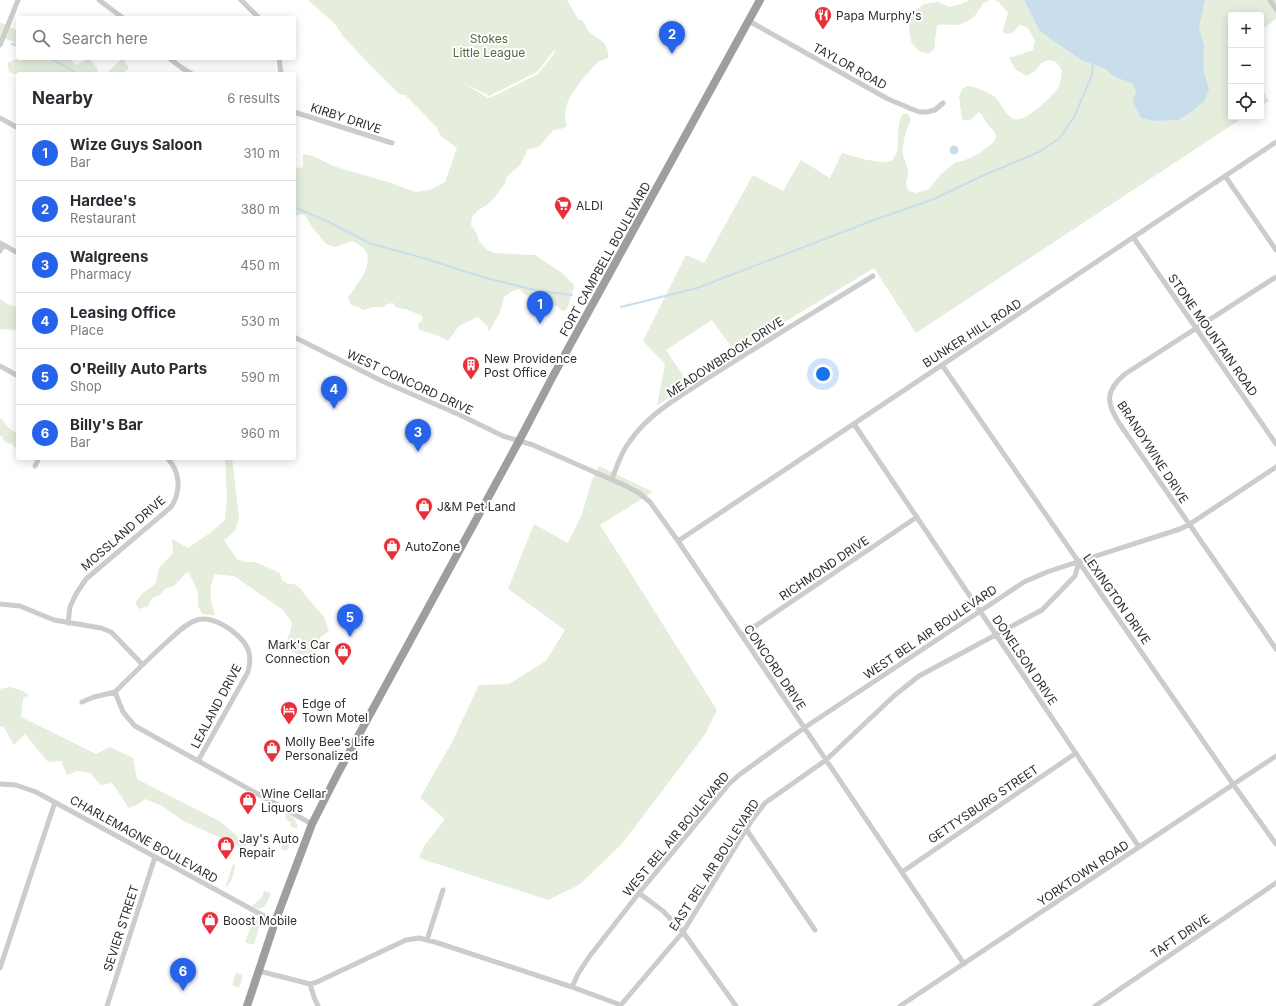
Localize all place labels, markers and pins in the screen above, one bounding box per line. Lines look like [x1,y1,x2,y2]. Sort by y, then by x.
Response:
restaurant icon: Papa Murphy's [813,5,833,30]
place label: Papa Murphy's [836,8,922,23]
pin: 2 [659,21,685,54]
supermarket icon: ALDI [553,195,573,220]
place label: ALDI [576,198,603,213]
pin: 1 [527,291,553,324]
place label: New Providence Post Office [484,351,577,380]
building icon: New Providence Post Office [461,355,481,380]
pin: 4 [321,376,347,409]
pin: 3 [405,419,431,452]
shop icon: J&M Pet Land [414,496,434,521]
place label: J&M Pet Land [437,499,516,514]
shop icon: AutoZone [382,536,402,561]
place label: AutoZone [405,539,460,554]
pin: 5 [337,604,363,637]
place label: Mark's Car Connection [265,637,330,666]
shop icon: Mark's Car Connection [333,641,353,666]
place label: Edge of Town Motel [302,696,368,725]
hotel icon: Edge of Town Motel [279,700,299,725]
place label: Molly Bee's Life Personalized [285,734,375,763]
shop icon: Molly Bee's Life Personalized [262,738,282,763]
place label: Wine Cellar Liquors [261,786,327,815]
shop icon: Wine Cellar Liquors [238,790,258,815]
place label: Jay's Auto Repair [239,831,299,860]
shop icon: Jay's Auto Repair [216,835,236,860]
shop icon: Boost Mobile [200,910,220,935]
place label: Boost Mobile [223,913,297,928]
pin: 6 [170,958,196,991]

